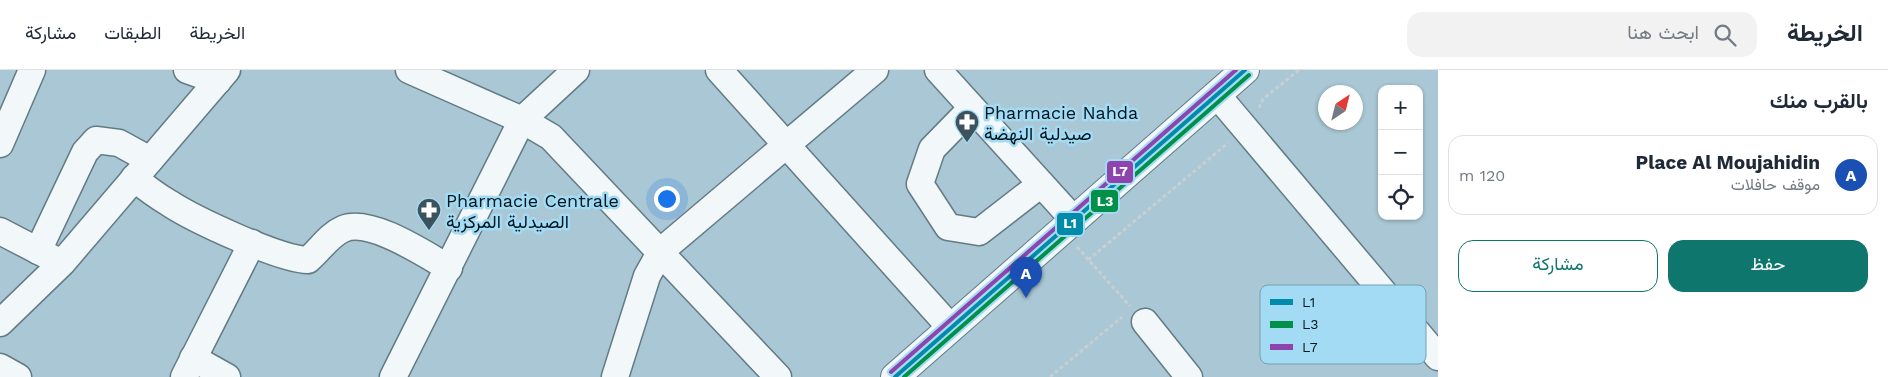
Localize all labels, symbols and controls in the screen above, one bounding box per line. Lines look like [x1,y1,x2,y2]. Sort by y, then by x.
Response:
search box [1407,12,1757,57]
text: الخريطة [1787,19,1863,47]
text: ابحث هنا [1627,21,1699,44]
icon: search [1711,21,1739,49]
text: مشاركة [25,22,76,43]
text: الطبقات [104,22,161,43]
text: الخريطة [189,22,245,43]
north arrow [1318,85,1363,130]
map controls [1378,85,1423,220]
button: + [1378,85,1423,130]
text: بالقرب منك [1770,88,1868,113]
place label: Pharmacie Nahda صيدلية النهضة [984,102,1138,145]
pharmacy icon: Pharmacie Nahda صيدلية النهضة [954,109,980,143]
button: − [1378,130,1423,175]
text: Place Al Moujahidin [1636,151,1820,174]
line badge: L7 [1106,160,1134,184]
text: L7 [1112,163,1128,179]
text: 120 m [1459,166,1505,185]
text: A [1846,166,1856,185]
button: locate [1378,175,1423,220]
text: موقف حافلات [1731,175,1820,194]
your location [654,186,680,212]
line badge: L3 [1090,189,1119,213]
place label: Pharmacie Centrale الصيدلية المركزية [446,190,619,233]
text: L3 [1097,193,1113,209]
pharmacy icon: Pharmacie Centrale الصيدلية المركزية [416,197,442,231]
line badge: L1 [1056,212,1084,236]
text: L1 [1063,215,1077,231]
button: مشاركة [1458,240,1658,292]
button: حفظ [1668,240,1868,292]
pin: A [1010,257,1042,298]
legend [1260,285,1426,364]
text: L1 [1302,294,1315,310]
text: L3 [1302,316,1319,332]
text: L7 [1302,339,1318,355]

